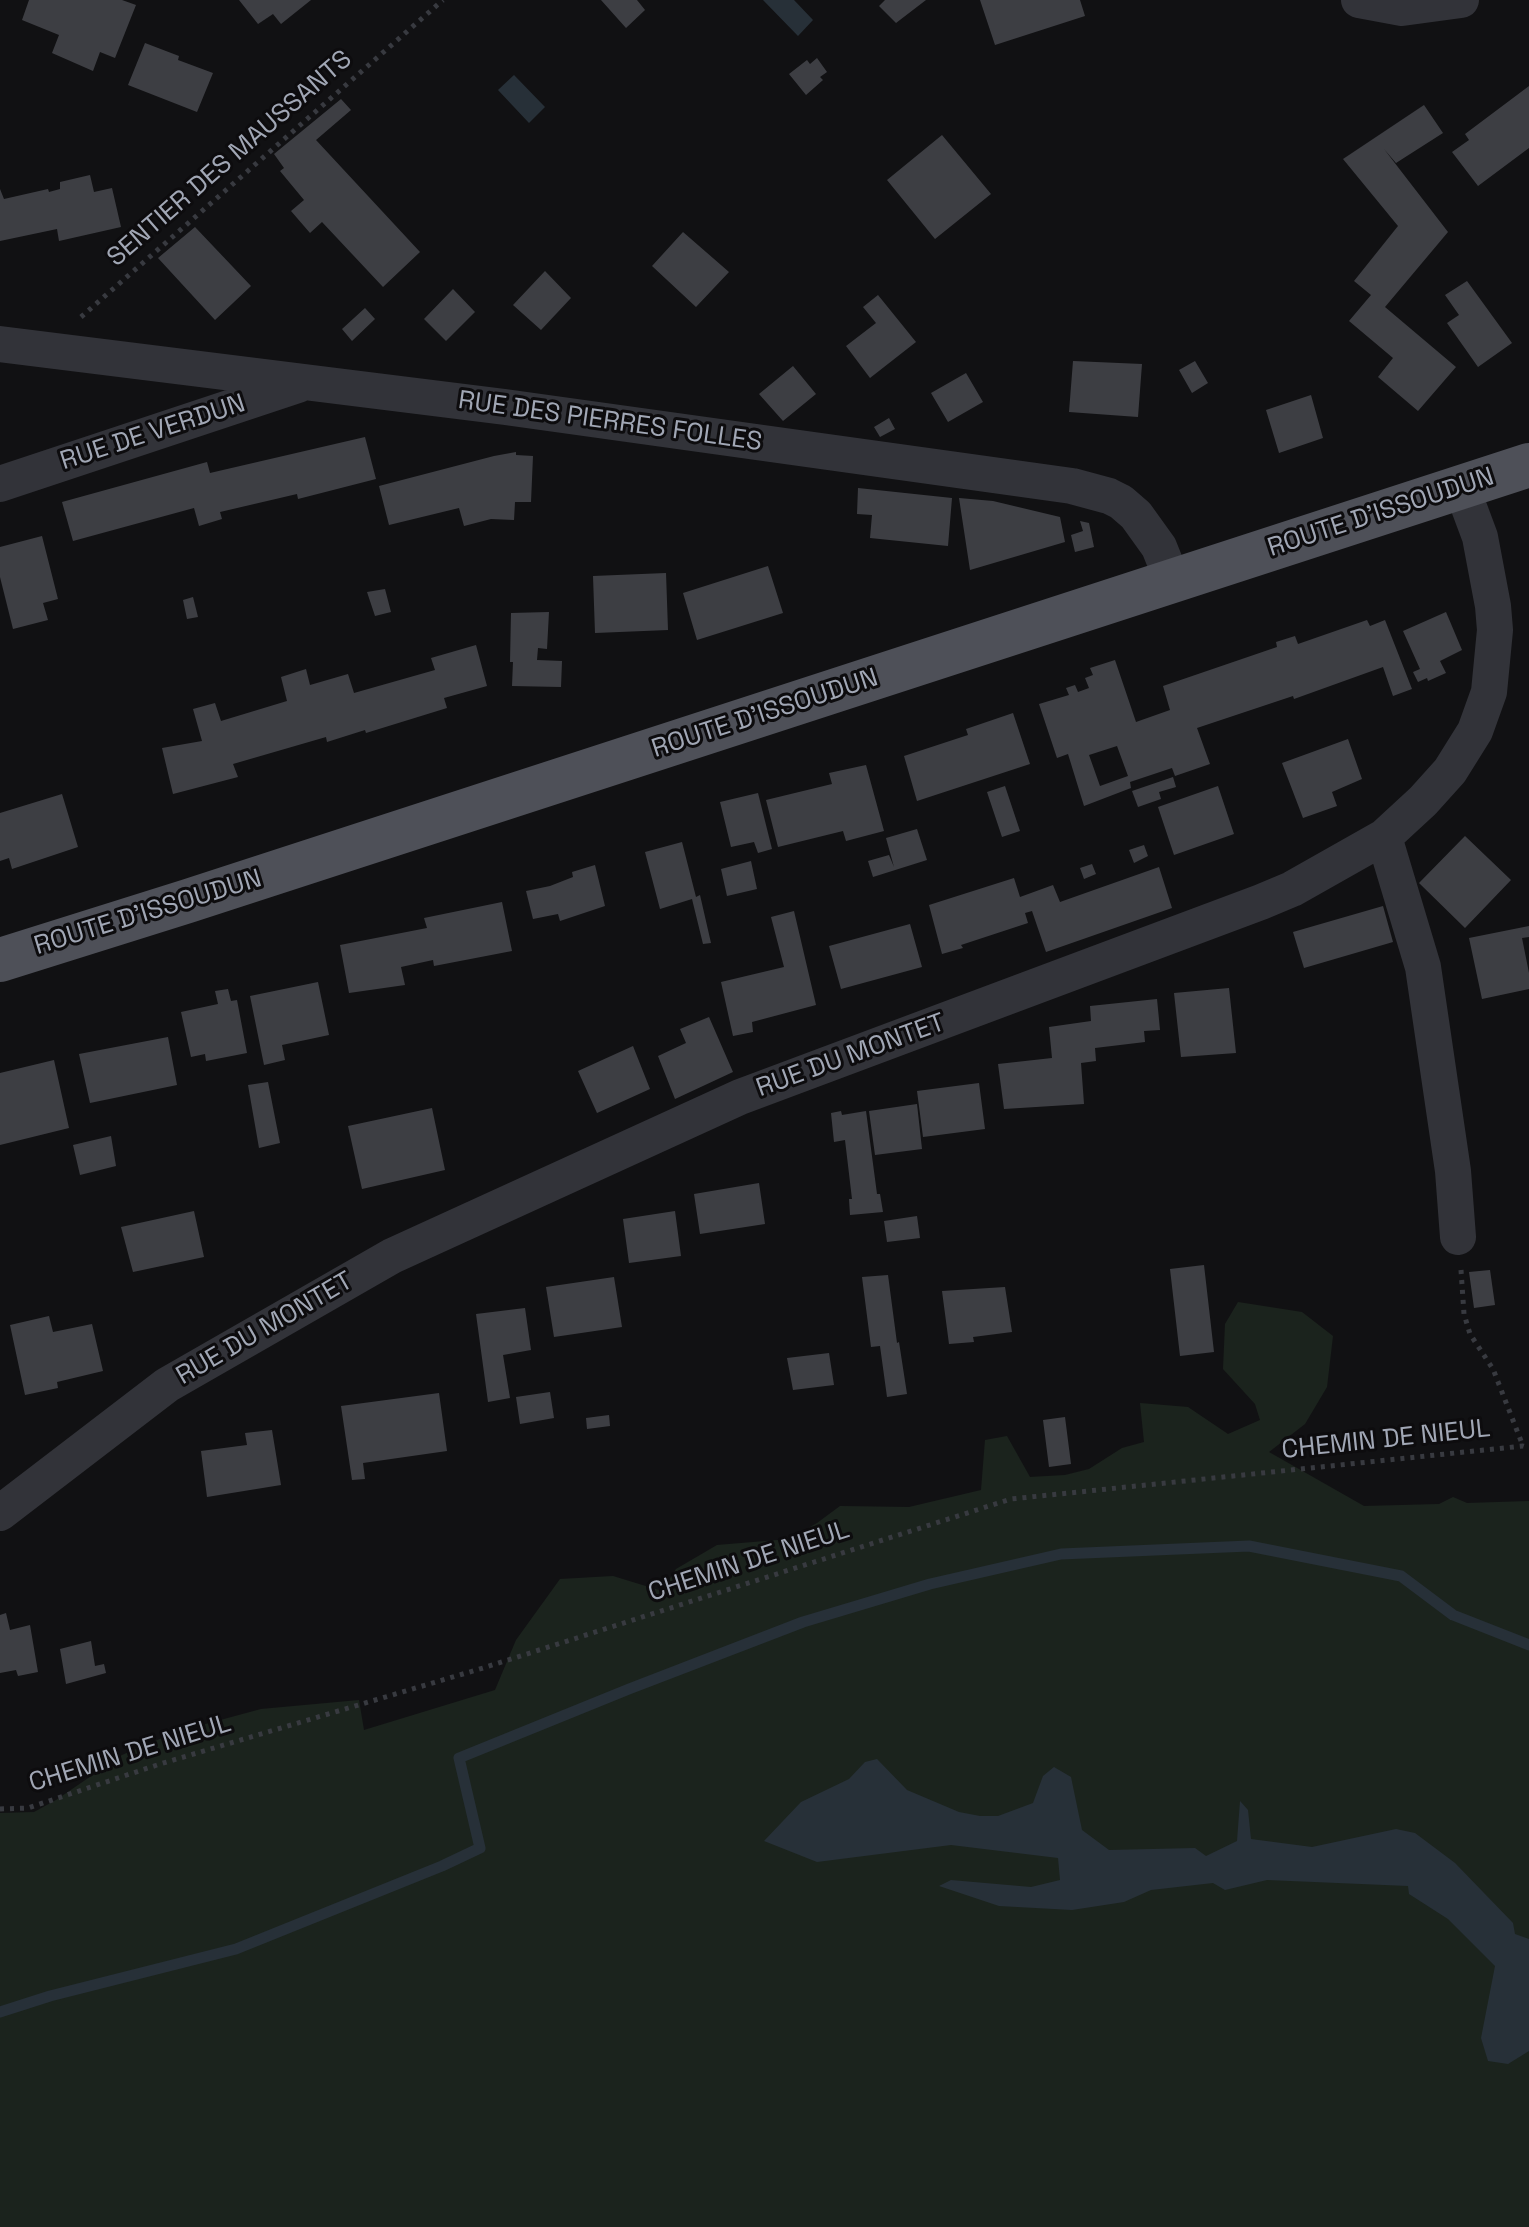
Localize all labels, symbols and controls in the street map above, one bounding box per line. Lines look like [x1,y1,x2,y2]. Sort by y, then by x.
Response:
street label: SENTIER DES MAUSSANTS [101,44,359,274]
street label: RUE DES PIERRES FOLLES [456,385,764,459]
street label: RUE DE VERDUN [57,388,249,478]
street label: ROUTE D'ISSOUDUN [1264,462,1498,564]
street label: ROUTE D'ISSOUDUN [648,663,882,765]
street label: ROUTE D'ISSOUDUN [31,864,265,962]
street label: RUE DU MONTET [752,1007,950,1105]
street label: RUE DU MONTET [171,1266,359,1392]
street label: CHEMIN DE NIEUL [1280,1414,1492,1466]
street label: CHEMIN DE NIEUL [645,1515,853,1609]
street label: CHEMIN DE NIEUL [25,1708,235,1800]

